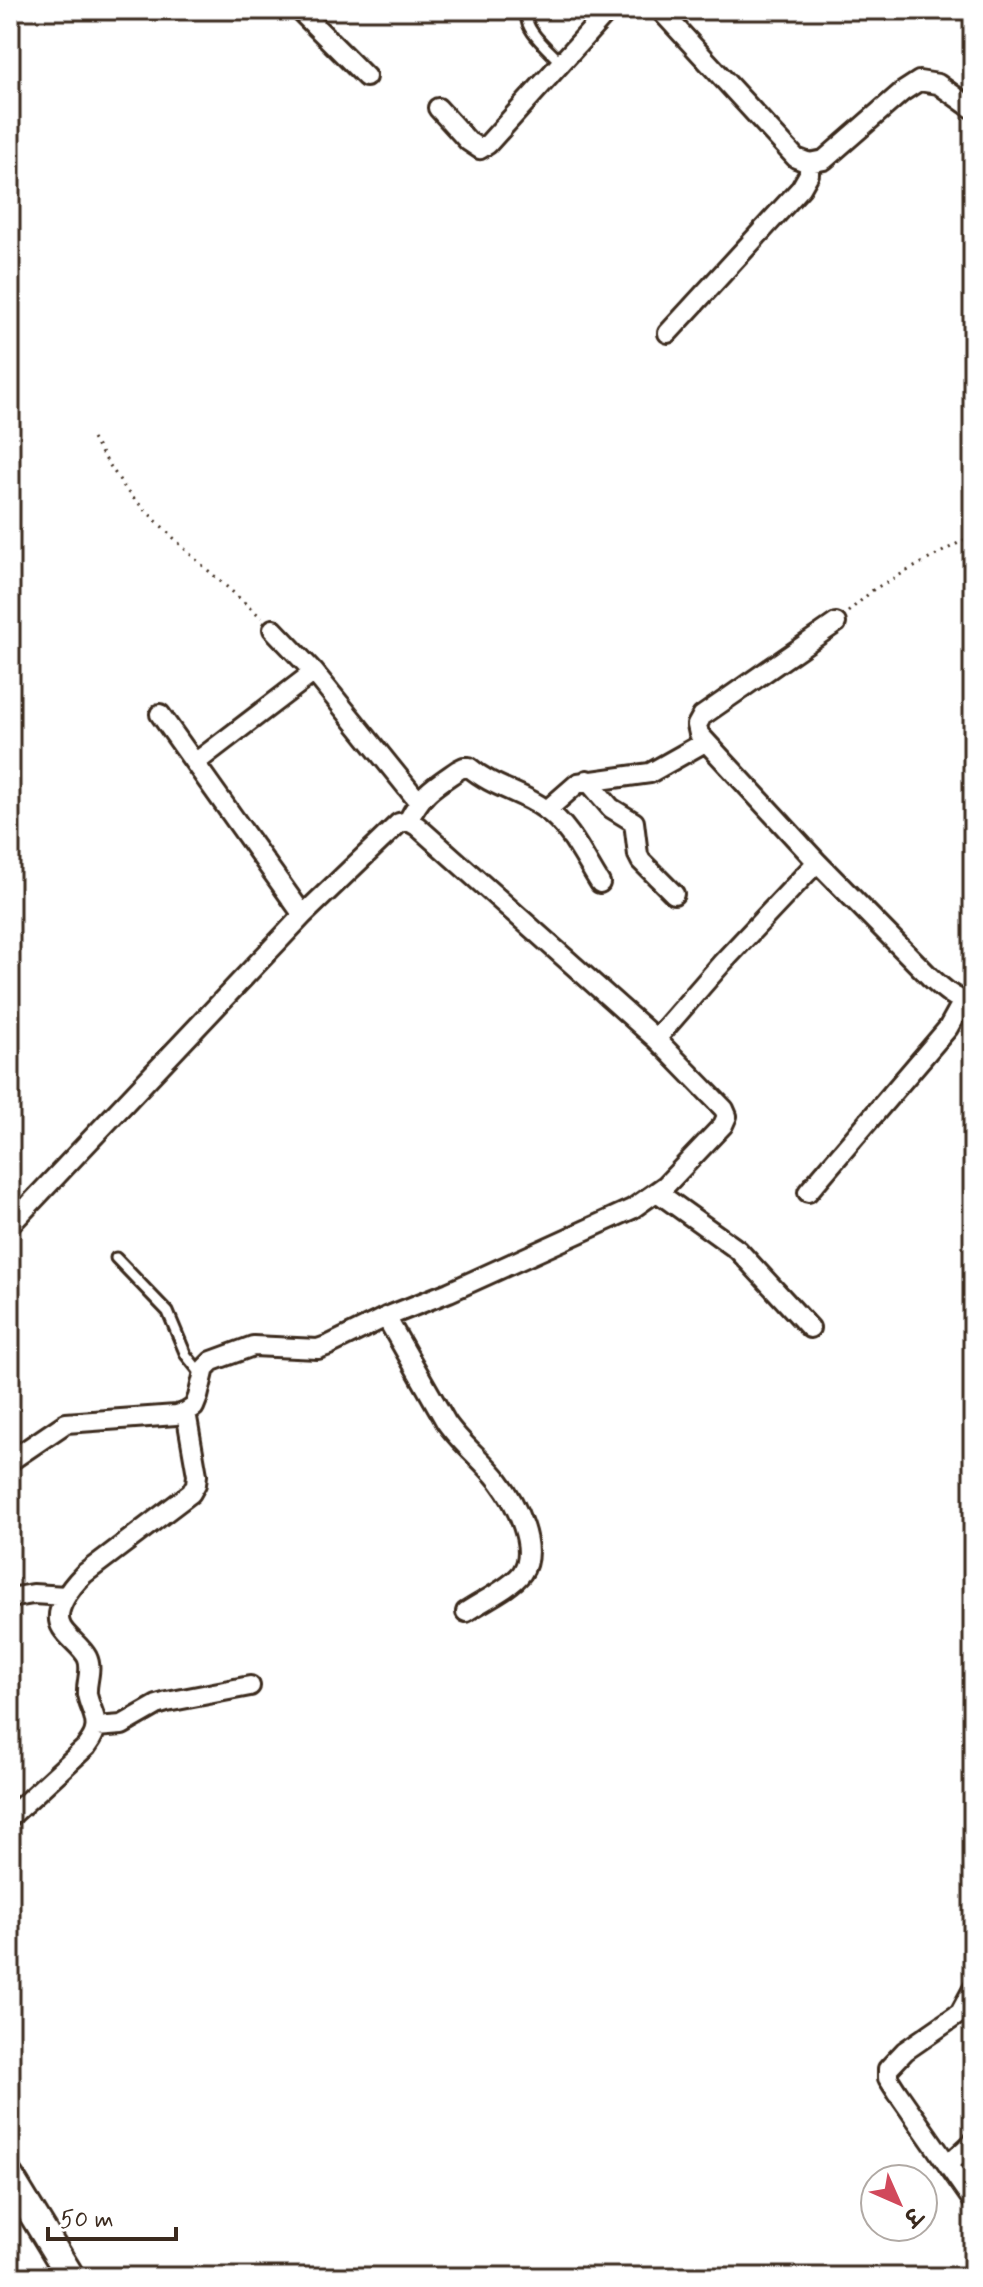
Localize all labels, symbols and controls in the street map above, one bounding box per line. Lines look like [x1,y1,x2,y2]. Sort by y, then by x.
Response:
north arrow [859,2163,939,2243]
scale bar [48,2191,176,2241]
text: उ [895,2199,928,2232]
text: 50 m [60,2205,114,2236]

